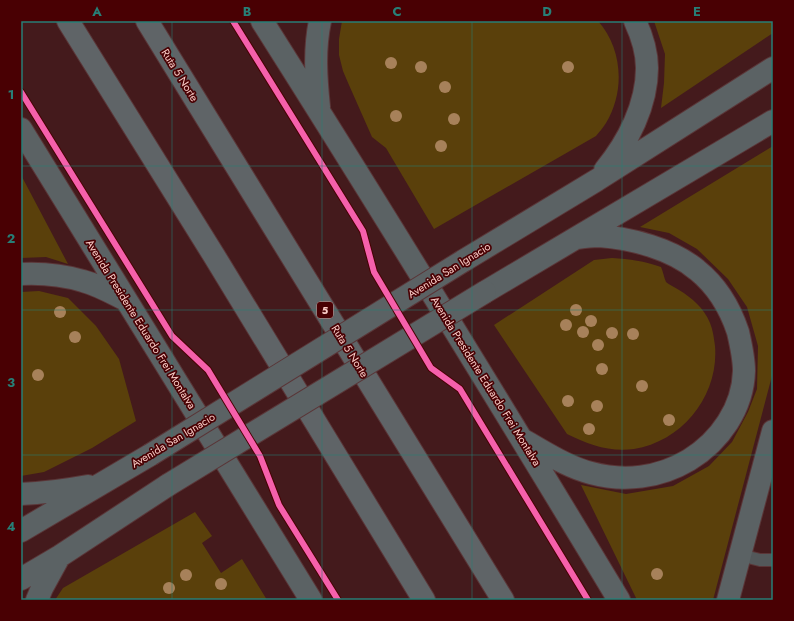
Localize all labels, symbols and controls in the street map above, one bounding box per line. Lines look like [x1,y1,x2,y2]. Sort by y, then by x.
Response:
text: A [91,2,102,21]
text: B [243,2,252,21]
text: C [392,2,402,21]
text: D [542,2,552,21]
text: E [693,2,701,21]
street label: Ruta 5 Norte [158,46,203,105]
text: 1 [8,85,14,104]
text: 2 [7,229,15,248]
street label: Avenida Presidente Eduardo Frei Montalva [82,236,200,412]
street label: Avenida San Ignacio [404,238,494,302]
street label: Avenida Presidente Eduardo Frei Montalva [427,293,545,469]
road number: 5 [317,302,333,318]
street label: Ruta 5 Norte [328,322,373,381]
text: 3 [7,373,15,392]
street label: Avenida San Ignacio [128,409,218,471]
text: 4 [6,517,16,536]

